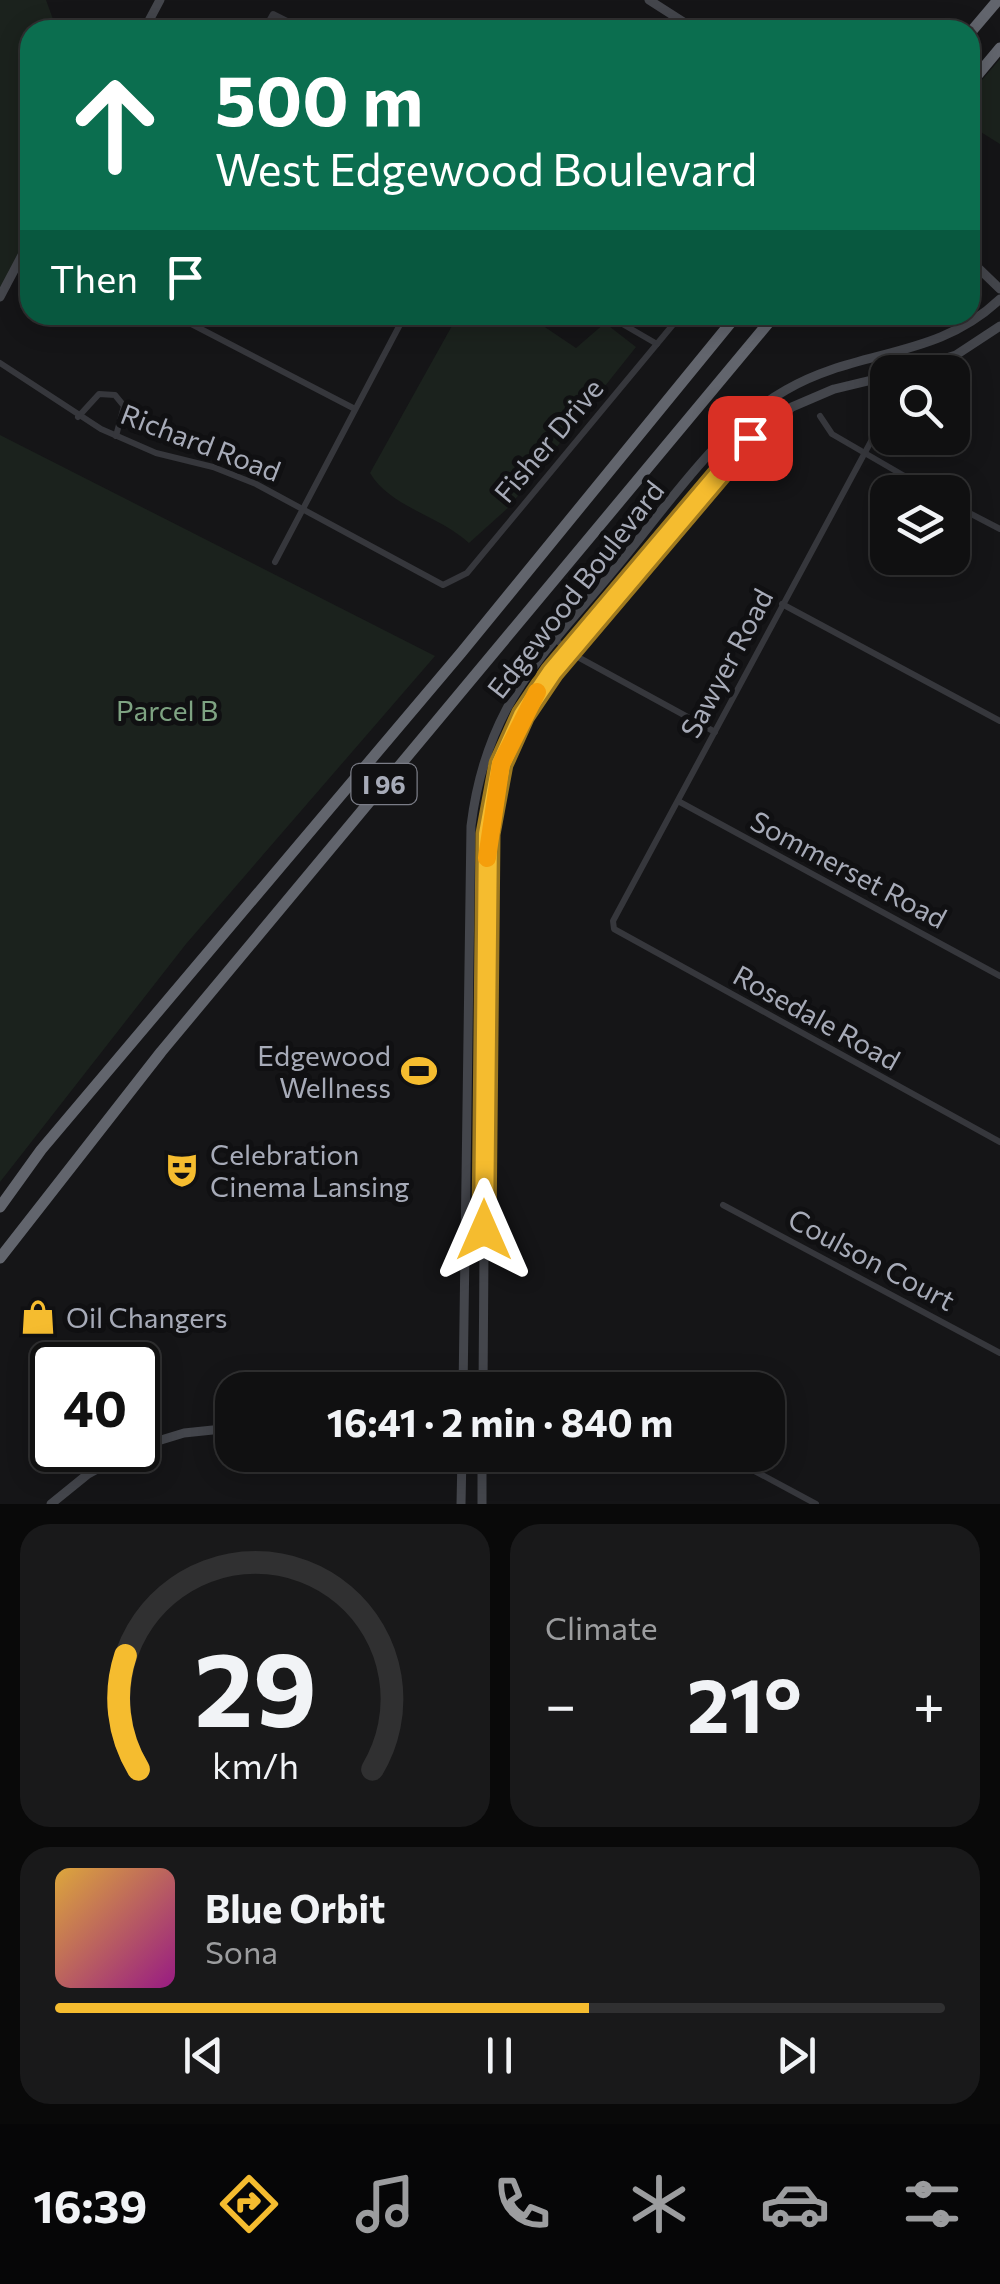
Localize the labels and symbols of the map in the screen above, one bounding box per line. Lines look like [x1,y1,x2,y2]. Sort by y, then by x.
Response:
street label: Fisher Drive [486,371,610,509]
street label: Richard Road [116,396,286,488]
pin [708,396,793,481]
street label: Edgewood Boulevard [480,474,670,704]
street label: Sawyer Road [673,583,779,743]
park label: Parcel B [116,693,218,727]
road number: I 96 [352,764,416,804]
street label: Sommerset Road [745,803,953,935]
street label: Rosedale Road [728,957,906,1077]
place label: Edgewood Wellness [257,1038,391,1104]
sports icon: Edgewood Wellness [400,1052,438,1090]
place label: Celebration Cinema Lansing [210,1137,410,1203]
theatre icon: Celebration Cinema Lansing [163,1151,201,1189]
position arrow [432,1178,536,1282]
street label: Coulson Court [783,1201,961,1317]
shop icon: Oil Changers [19,1298,57,1336]
place label: Oil Changers [66,1300,228,1334]
speed limit sign: 40 [30,1342,160,1472]

